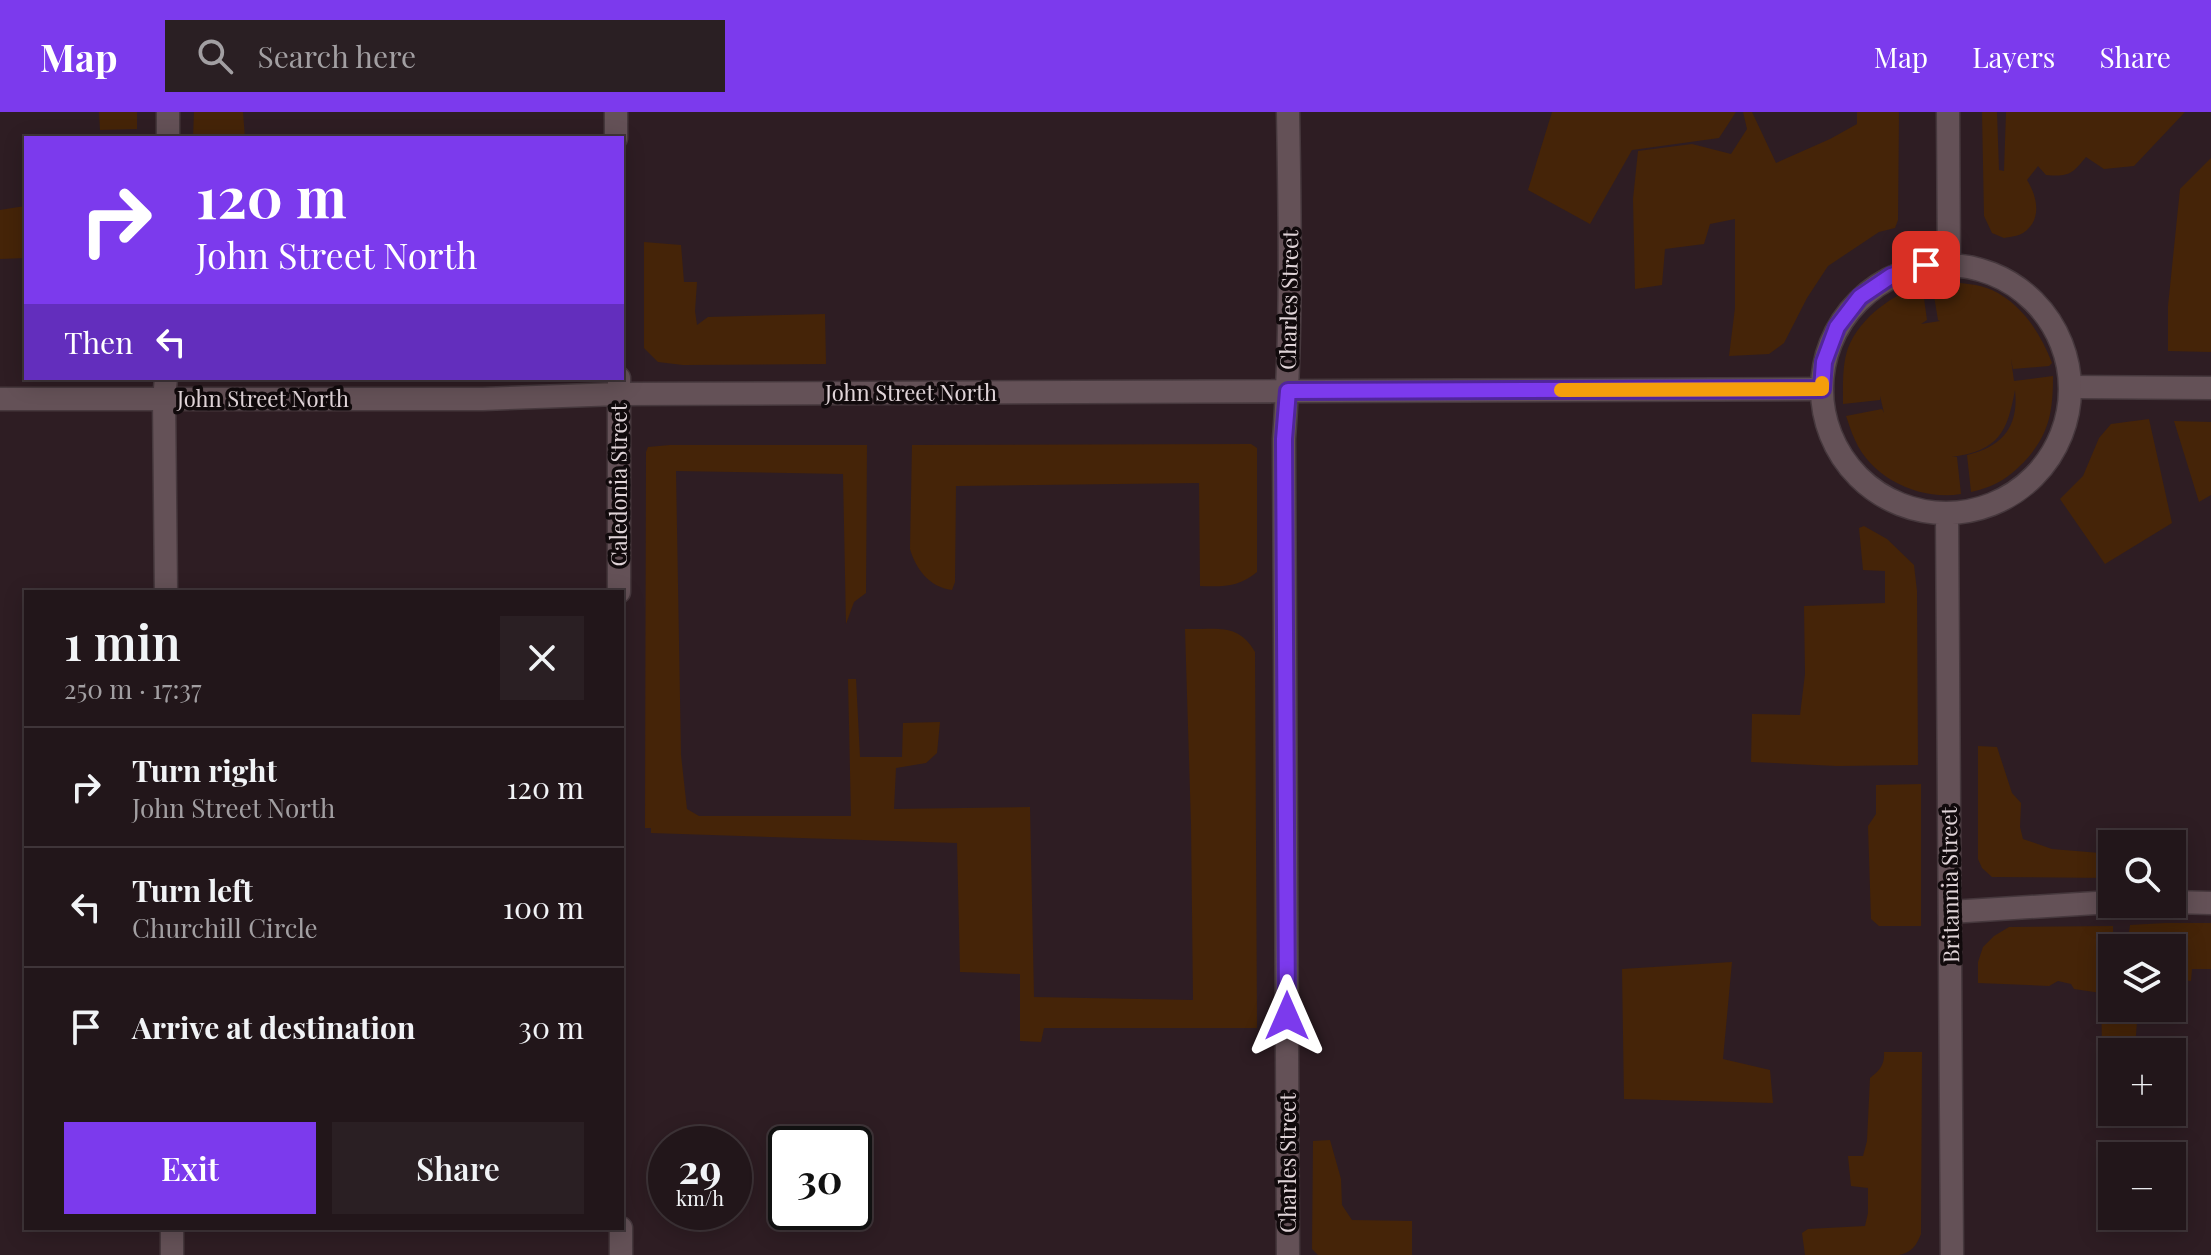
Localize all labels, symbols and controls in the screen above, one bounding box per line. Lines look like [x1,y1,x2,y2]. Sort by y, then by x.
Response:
search box [165,20,725,92]
text: Map [40,31,117,82]
icon: search [193,34,237,78]
text: Search here [257,36,416,76]
text: Map [1874,38,1928,75]
text: Layers [1972,38,2055,75]
text: Share [2099,38,2171,75]
text: 120 m [196,158,347,233]
icon: right [64,168,168,272]
street label: Charles Street [1272,229,1304,370]
text: John Street North [196,230,478,278]
pin [1892,231,1960,299]
icon: arrive [1904,243,1948,287]
icon: left [149,320,193,364]
text: Then [64,322,133,362]
street label: John Street North [824,377,997,407]
street label: John Street North [176,383,349,413]
street label: Caledonia Street [603,402,633,566]
text: 1 min [64,609,181,673]
button: close [500,616,584,700]
text: 250 m · 17:37 [64,671,202,706]
text: Turn right [132,750,277,790]
icon: right [64,765,108,809]
text: 120 m [506,767,584,807]
text: John Street North [132,790,335,825]
street label: Britannia Street [1933,805,1965,964]
map controls [2098,830,2186,1230]
button: search [2098,830,2186,918]
text: Turn left [132,870,253,910]
icon: left [64,885,108,929]
text: 100 m [503,887,584,927]
text: Churchill Circle [132,910,318,945]
button: layers [2098,934,2186,1022]
position arrow [1245,974,1329,1058]
icon: arrive [64,1005,108,1049]
text: Arrive at destination [132,1007,415,1047]
text: 30 m [518,1007,584,1047]
button: + [2098,1038,2186,1126]
street label: Charles Street [1272,1092,1302,1233]
button: Exit [64,1122,316,1214]
button: Share [332,1122,584,1214]
speed limit sign: 30 [768,1126,872,1230]
text: 29 [678,1141,722,1194]
button: − [2098,1142,2186,1230]
text: km/h [676,1184,724,1211]

